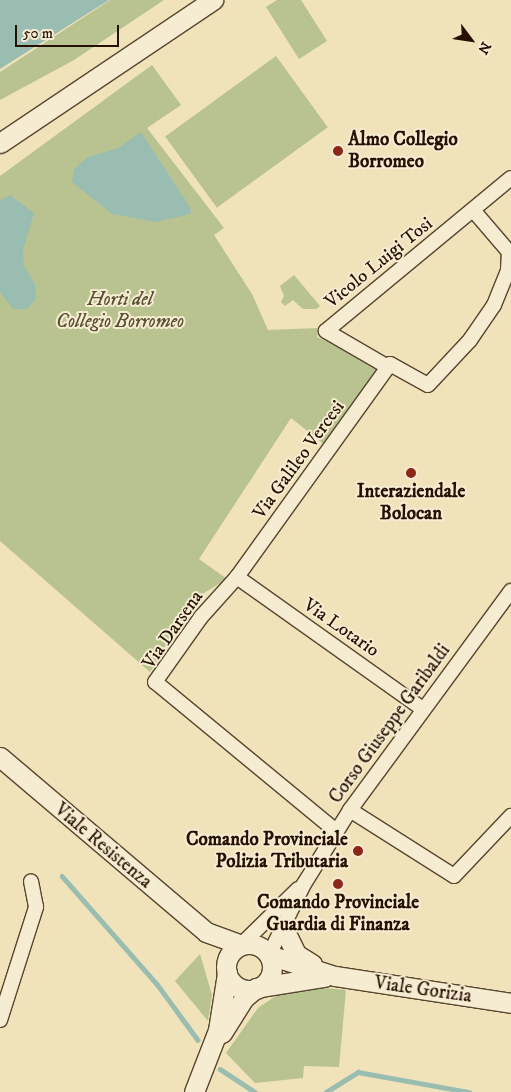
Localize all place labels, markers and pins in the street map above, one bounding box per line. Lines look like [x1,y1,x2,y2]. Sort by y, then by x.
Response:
place label: Almo Collegio Borromeo [348,129,458,173]
marker: Almo Collegio Borromeo [332,145,344,157]
marker: Interaziendale Bolocan [405,467,417,479]
place label: Interaziendale Bolocan [357,481,465,525]
place label: Comando Provinciale Polizia Tributaria [186,829,348,873]
marker: Comando Provinciale Polizia Tributaria [352,845,364,857]
marker: Comando Provinciale Guardia di Finanza [332,878,344,890]
place label: Comando Provinciale Guardia di Finanza [257,892,419,936]

